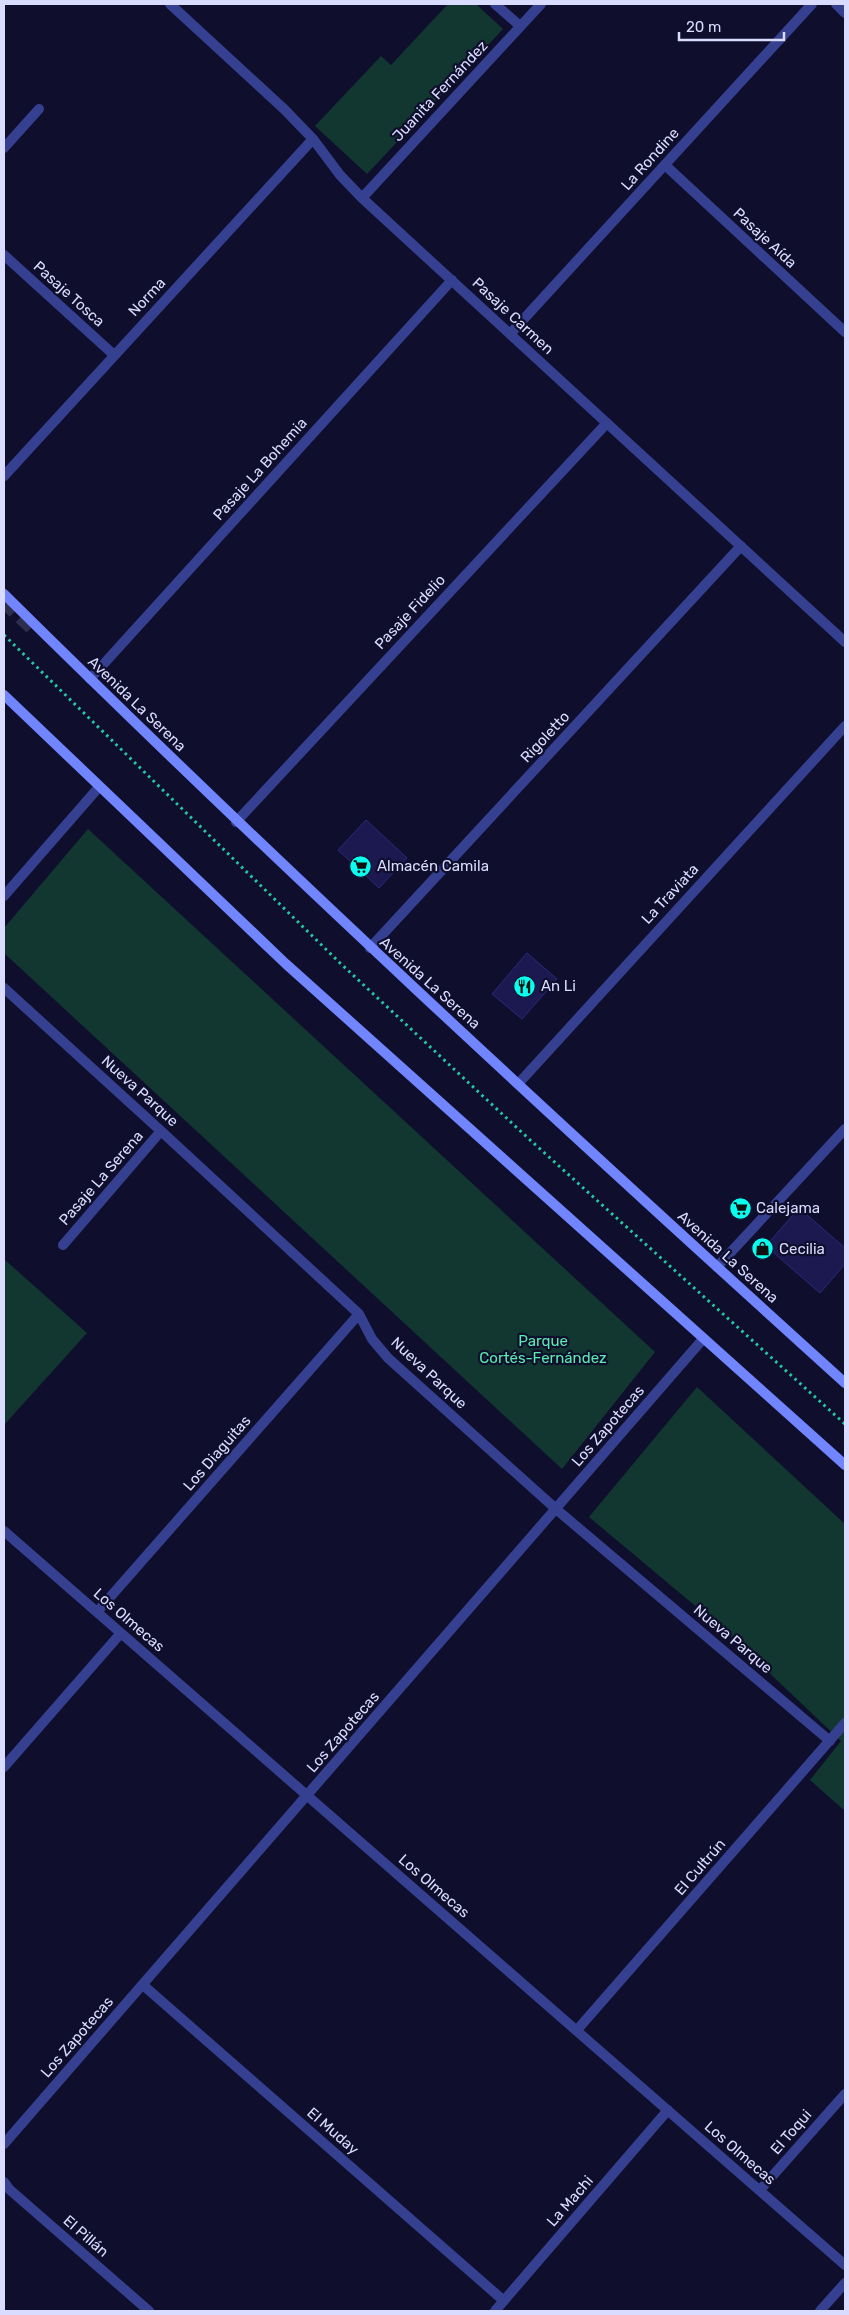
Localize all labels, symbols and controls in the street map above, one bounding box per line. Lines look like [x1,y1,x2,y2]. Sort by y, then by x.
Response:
scale bar [679,10,784,42]
text: 20 m [686,18,721,36]
street label: Juanita Fernández [389,37,492,145]
street label: La Rondine [617,124,683,194]
street label: Pasaje Aída [730,204,800,272]
street label: Pasaje Tosca [30,257,108,331]
street label: Norma [125,274,169,320]
street label: Pasaje Carmen [469,274,557,358]
street label: Pasaje La Bohemia [209,414,311,524]
street label: Pasaje Fidelio [371,571,449,653]
street label: Avenida La Serena [84,653,190,755]
street label: Rigoletto [517,708,573,766]
supermarket icon: Almacén Camila [349,854,373,878]
place label: Almacén Camila [377,857,489,875]
street label: La Traviata [638,860,702,928]
street label: Avenida La Serena [376,933,484,1033]
restaurant icon: An Li [513,974,537,998]
place label: An Li [541,977,576,995]
street label: Nueva Parque [98,1052,182,1130]
street label: Pasaje La Serena [55,1127,147,1229]
supermarket icon: Calejama [728,1196,752,1220]
place label: Calejama [756,1199,820,1217]
street label: Avenida La Serena [674,1207,782,1307]
shop icon: Cecilia [751,1237,775,1261]
place label: Cecilia [779,1240,825,1258]
park label: Parque Cortés-Fernández [479,1332,607,1367]
street label: Nueva Parque [387,1333,471,1413]
street label: Los Zapotecas [568,1382,648,1470]
street label: Los Diaguitas [179,1411,255,1494]
street label: Los Olmecas [90,1584,168,1656]
street label: Nueva Parque [690,1601,776,1677]
street label: Los Zapotecas [303,1688,383,1776]
street label: El Cultrún [671,1835,729,1899]
street label: Los Olmecas [395,1850,473,1922]
street label: Los Zapotecas [37,1993,117,2081]
street label: El Muday [303,2104,363,2158]
street label: El Toqui [767,2106,815,2158]
street label: Los Olmecas [701,2117,779,2189]
street label: La Machi [543,2172,597,2230]
street label: El Pillán [60,2211,112,2261]

